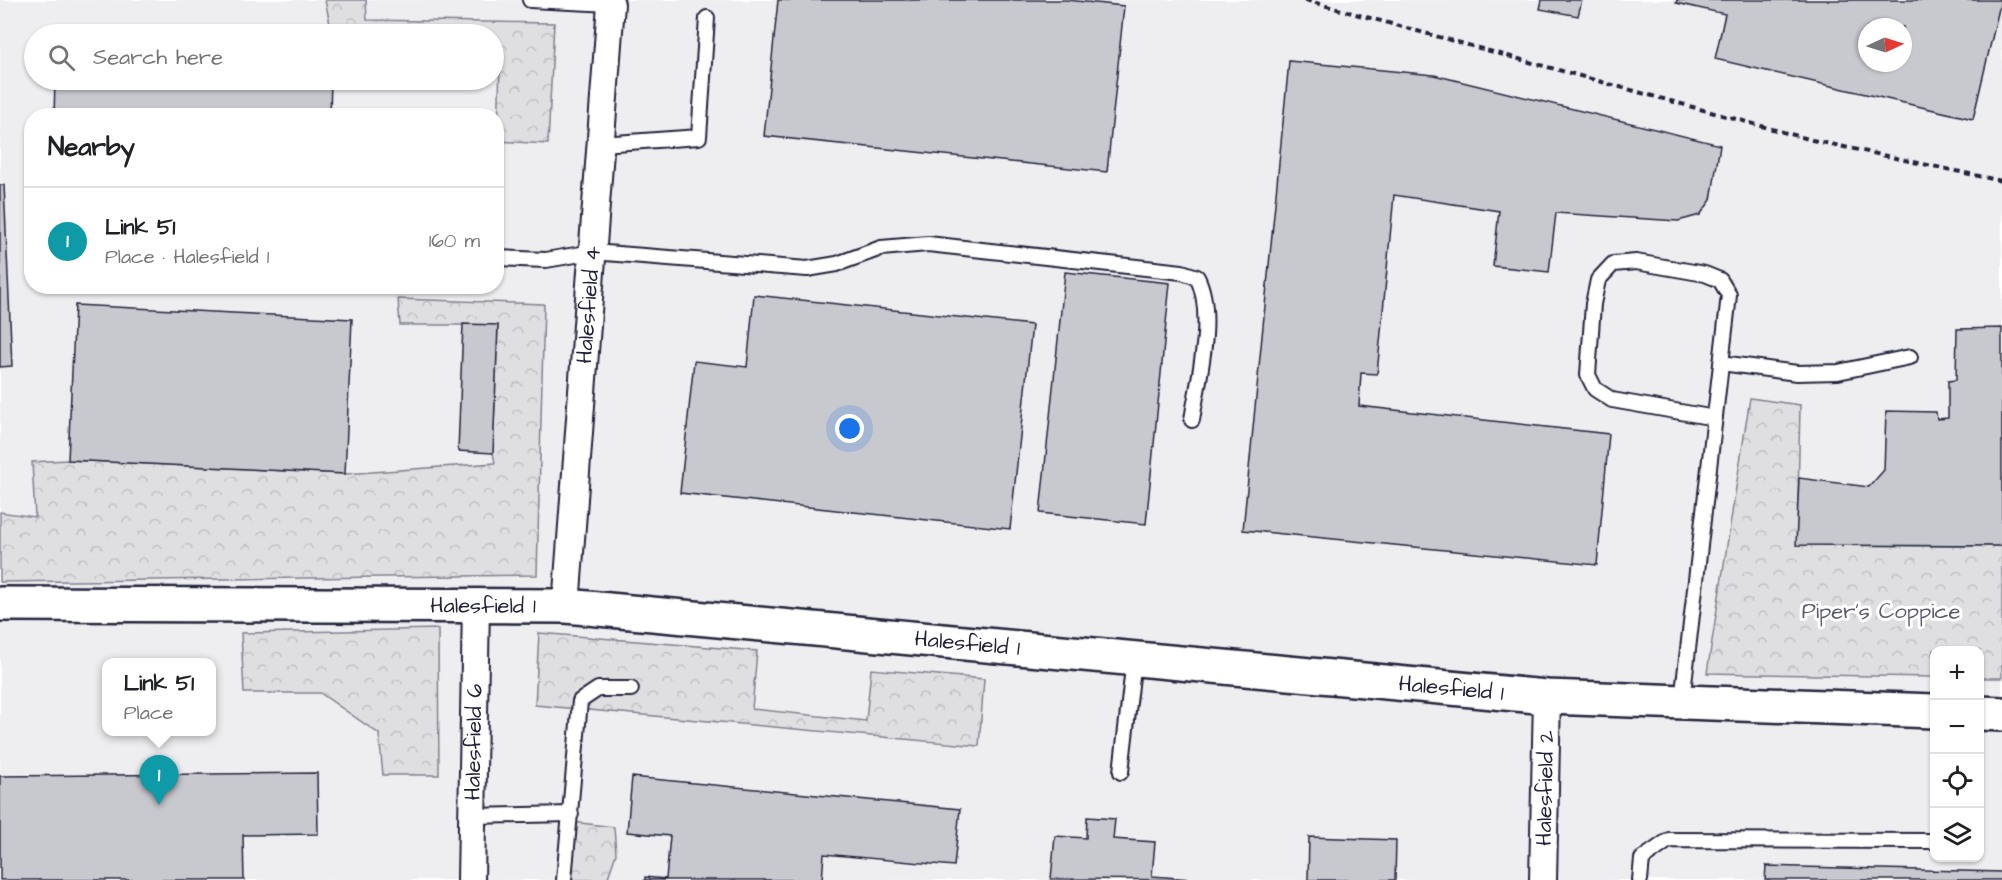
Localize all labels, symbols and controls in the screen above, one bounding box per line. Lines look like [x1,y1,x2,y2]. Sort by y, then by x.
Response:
north arrow [1858,18,1912,72]
search box [24,24,504,90]
icon: search [45,41,78,74]
text: Search here [93,42,223,73]
text: Nearby [48,129,135,165]
text: Link 51 [105,212,175,243]
text: 1 [66,227,69,255]
text: 160 m [429,227,480,255]
text: Place · Halesfield 1 [105,243,269,271]
street label: Halesfield 4 [569,245,608,365]
your location [835,414,864,443]
street label: Halesfield 1 [430,590,536,621]
park label: Piper's Coppice [1802,596,1960,627]
street label: Halesfield 1 [913,623,1021,664]
map controls [1930,646,1984,862]
button: + [1930,646,1984,700]
popup [102,658,216,736]
text: Link 51 [124,668,194,699]
street label: Halesfield 1 [1397,668,1505,708]
street label: Halesfield 6 [457,683,490,801]
text: Place [124,699,173,727]
button: − [1930,700,1984,754]
street label: Halesfield 2 [1528,730,1562,846]
button: locate [1930,754,1984,808]
pin: 1 [140,756,178,805]
button: layers [1930,808,1984,862]

